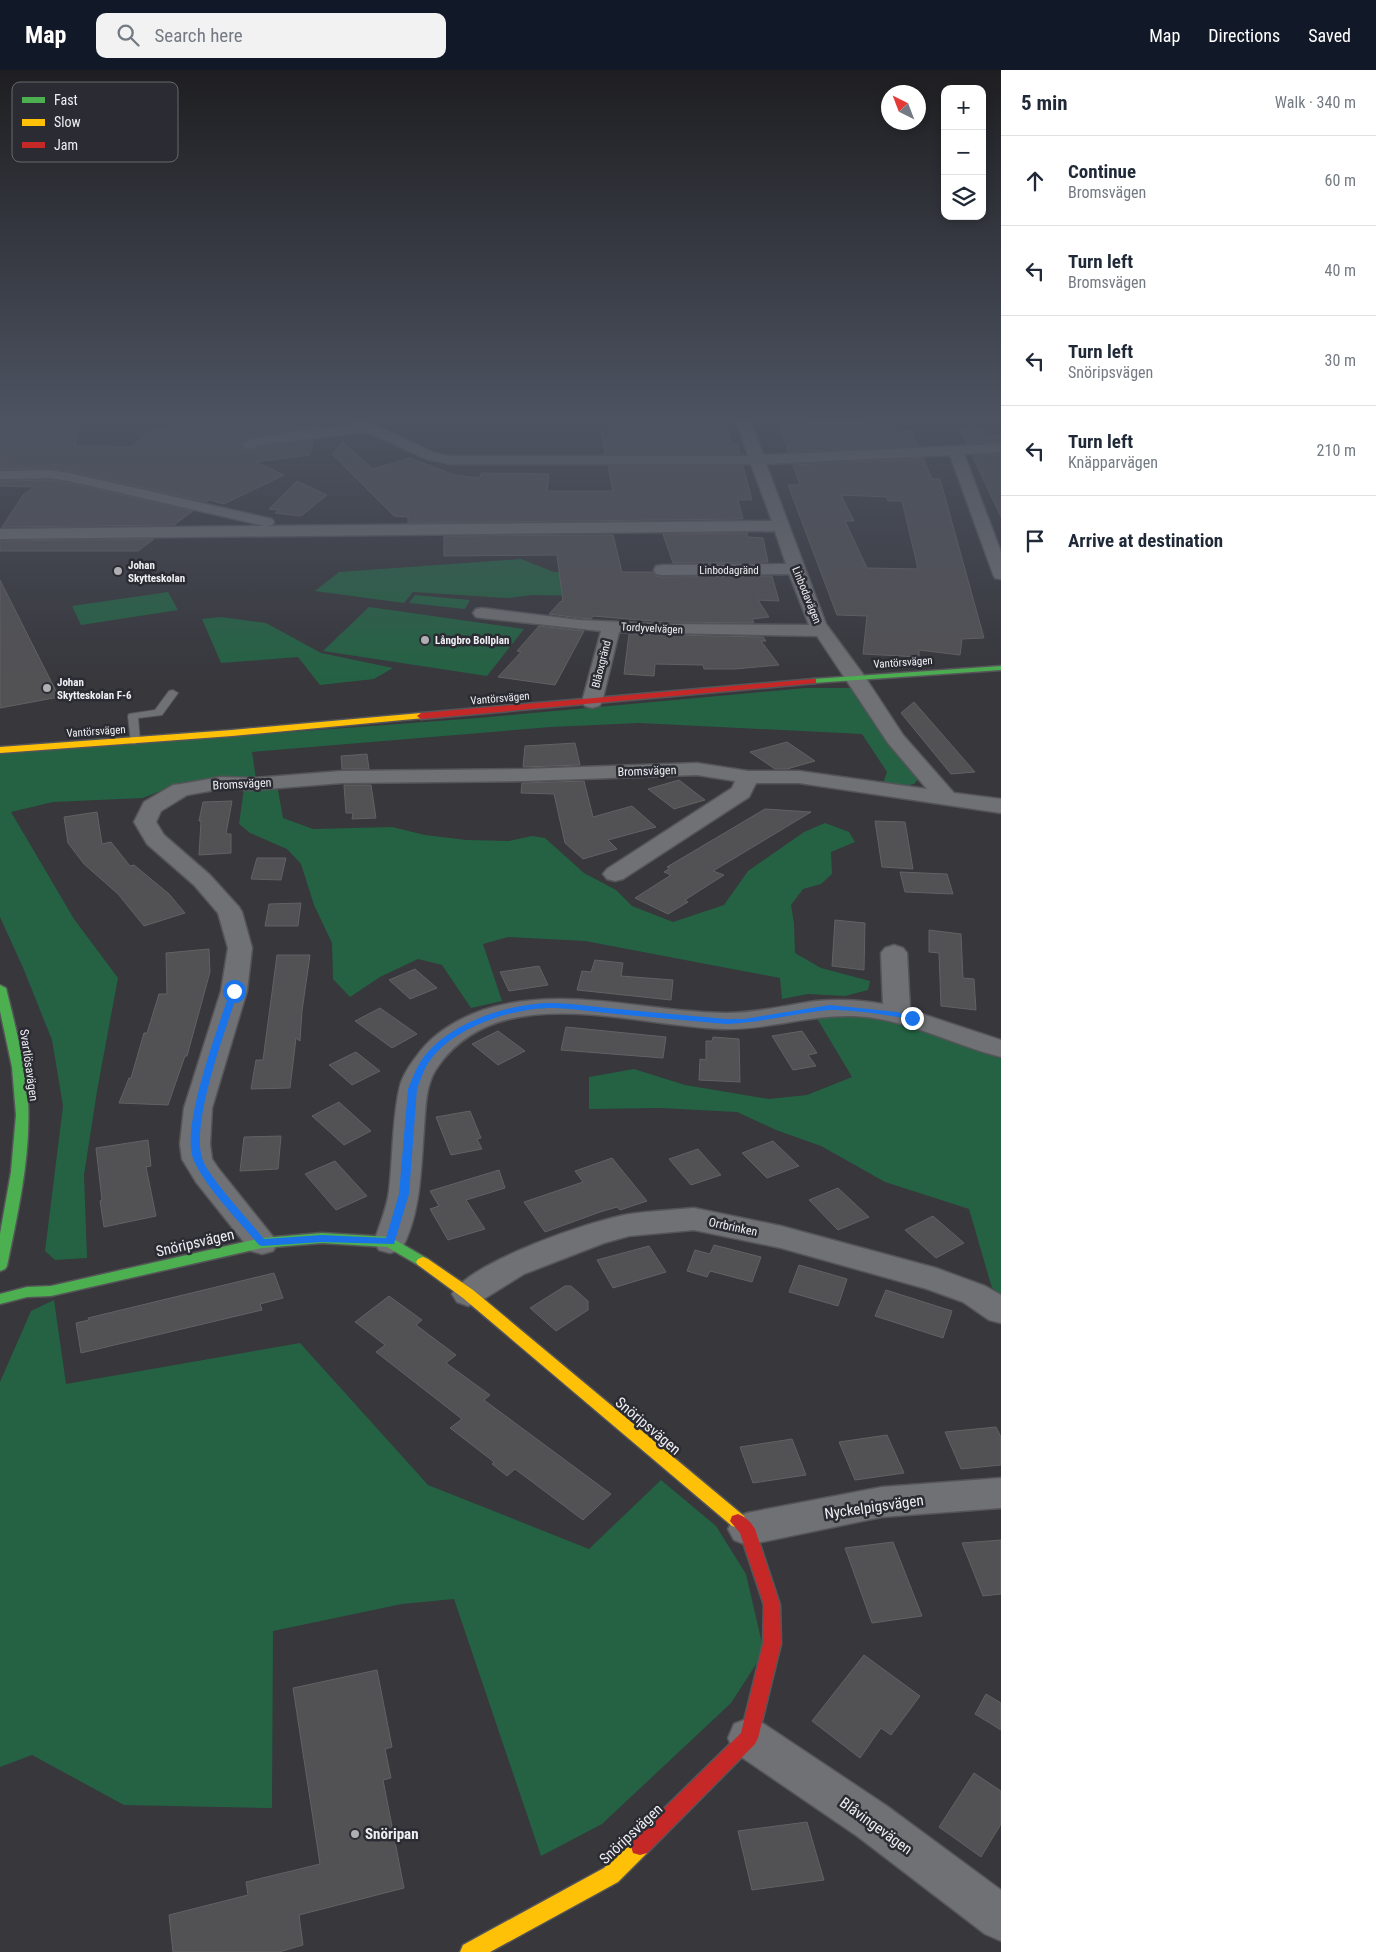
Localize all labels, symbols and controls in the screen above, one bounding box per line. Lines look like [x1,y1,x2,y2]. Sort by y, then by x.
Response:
search box [96,13,446,58]
text: Map [25,21,66,49]
icon: search [114,21,142,49]
text: Search here [154,24,243,47]
text: Map [1149,25,1180,46]
text: Directions [1208,25,1280,46]
text: Saved [1308,25,1351,46]
legend [12,82,178,162]
north arrow [881,85,926,130]
map controls [941,85,986,220]
button: + [941,85,986,130]
text: 5 min [1021,91,1068,115]
text: Fast [54,92,78,108]
text: Walk · 340 m [1275,93,1356,112]
text: Slow [54,114,81,130]
button: − [941,130,986,175]
text: Jam [54,137,78,153]
text: Continue [1068,160,1136,183]
icon: ahead [1021,167,1049,195]
text: 60 m [1324,171,1356,190]
button: layers [941,175,986,220]
text: Bromsvägen [1068,183,1146,202]
text: Turn left [1068,250,1133,273]
icon: left [1021,257,1049,285]
text: 40 m [1324,261,1356,280]
text: Bromsvägen [1068,273,1146,292]
text: Turn left [1068,340,1133,363]
icon: left [1021,347,1049,375]
text: 30 m [1324,351,1356,370]
text: Snöripsvägen [1068,363,1153,382]
text: Turn left [1068,430,1133,453]
icon: left [1021,437,1049,465]
text: 210 m [1317,441,1356,460]
text: Knäpparvägen [1068,453,1158,472]
icon: arrive [1021,527,1049,555]
text: Arrive at destination [1068,529,1223,552]
place label: Johan Skytteskolan [128,559,185,585]
street label: Linbodagränd [699,564,759,577]
marker: Johan Skytteskolan [112,565,124,577]
street label: Linbodavägen [789,565,824,626]
street label: Tordyvelvägen [621,620,683,637]
marker: Långbro Bollplan [419,634,431,646]
place label: Långbro Bollplan [435,634,509,647]
street label: Blåoxgränd [589,639,614,689]
street label: Vantörsvägen [873,654,933,671]
place label: Johan Skytteskolan F-6 [57,676,132,702]
marker: Johan Skytteskolan F-6 [41,682,53,694]
street label: Vantörsvägen [470,689,530,708]
street label: Vantörsvägen [66,723,126,740]
street label: Bromsvägen [617,763,677,779]
street label: Bromsvägen [212,775,272,793]
route start [223,980,246,1003]
route end [901,1007,924,1030]
street label: Svartlösavägen [17,1028,41,1102]
street label: Orrbrinken [707,1215,759,1239]
street label: Snöripsvägen [154,1225,236,1261]
street label: Snöripsvägen [612,1393,684,1459]
street label: Nyckelpigsvägen [823,1491,925,1523]
street label: Blåvingevägen [836,1794,916,1858]
street label: Snöripsvägen [596,1800,666,1868]
place label: Snöripan [365,1825,419,1843]
marker: Snöripan [349,1828,361,1840]

